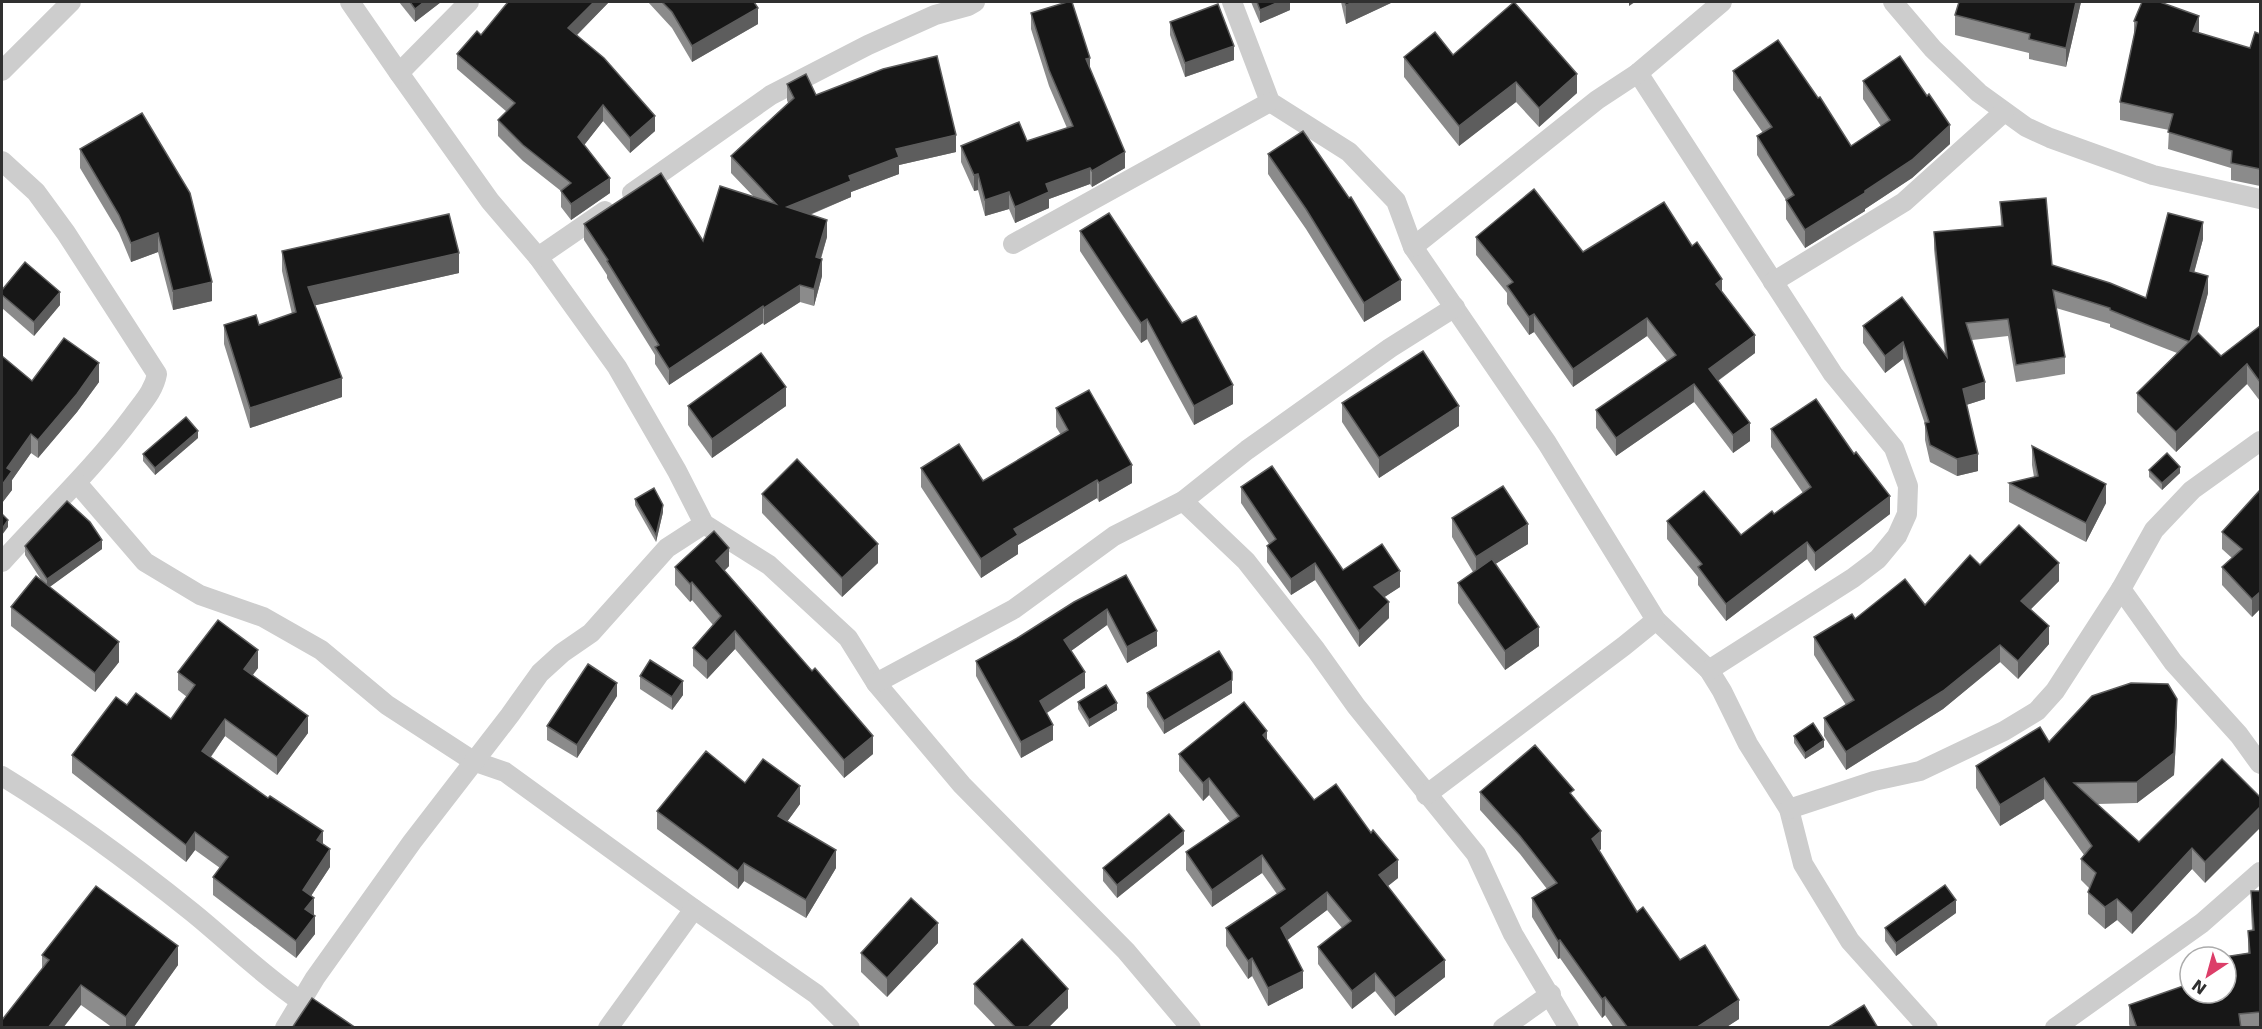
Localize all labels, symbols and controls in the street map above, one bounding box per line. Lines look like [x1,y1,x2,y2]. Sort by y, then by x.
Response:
north arrow [2178,945,2238,1005]
text: N [2188,975,2210,998]

